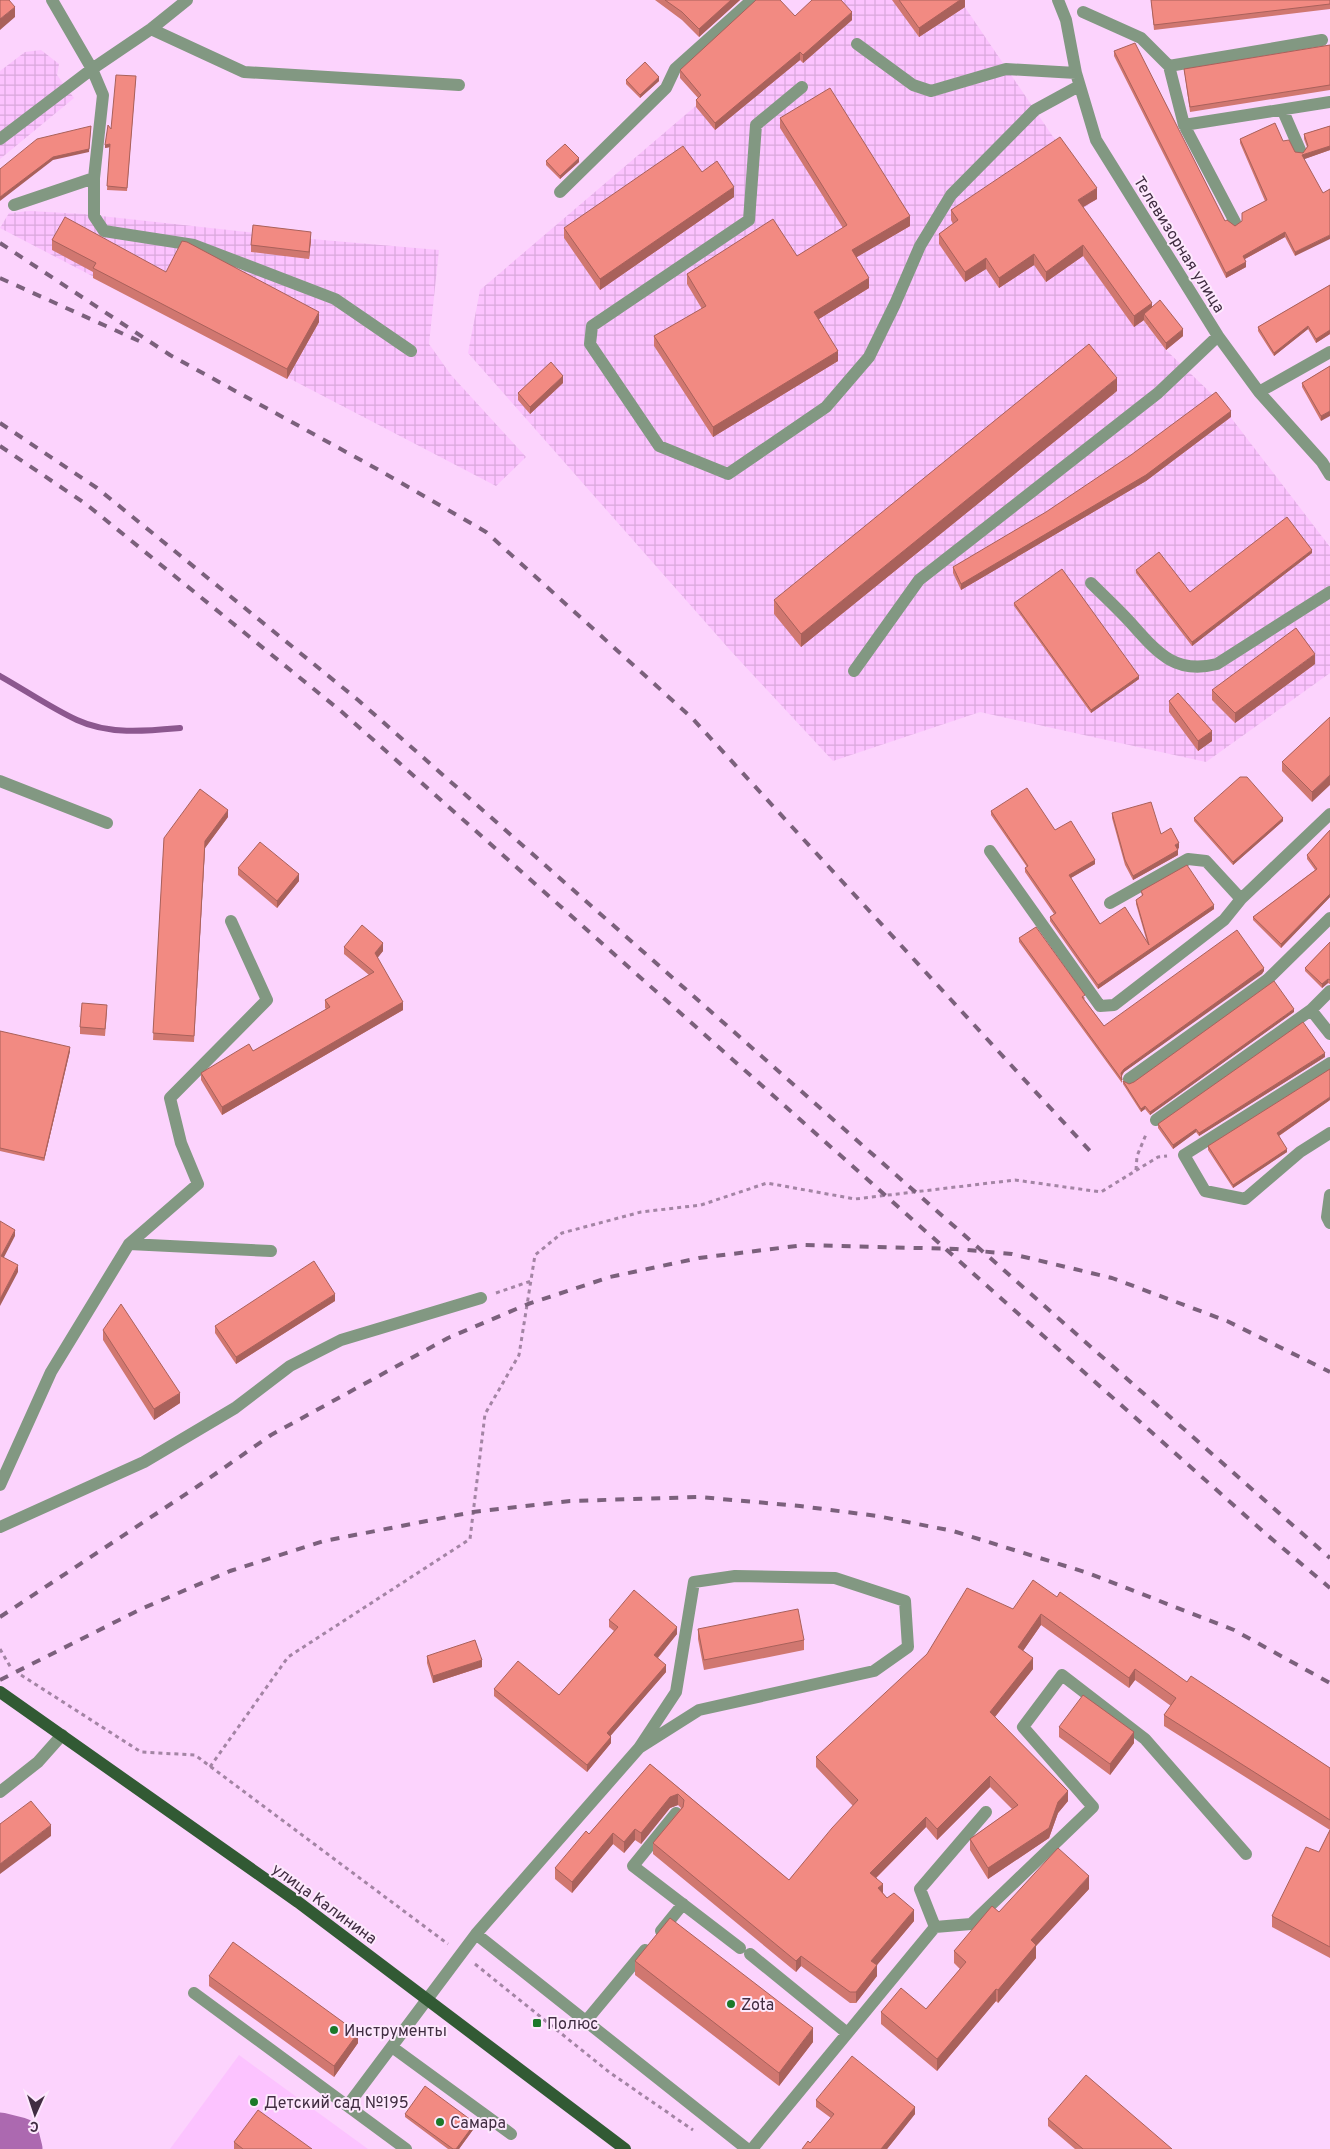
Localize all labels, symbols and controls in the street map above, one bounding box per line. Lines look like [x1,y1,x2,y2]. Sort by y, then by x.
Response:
street label: Телевизорная улица [1128,173,1228,317]
street label: улица Калинина [267,1860,380,1950]
place label: Zota [741,1996,774,2016]
marker: Zota [725,1998,737,2010]
place label: Полюс [547,2015,598,2035]
marker: Полюс [531,2017,543,2029]
place label: Инструменты [344,2022,447,2042]
marker: Инструменты [328,2024,340,2036]
north arrow [10,2089,60,2139]
place label: Детский сад №195 [264,2094,409,2114]
marker: Детский сад №195 [248,2096,260,2108]
place label: Самара [450,2114,506,2134]
marker: Самара [434,2116,446,2128]
text: С [29,2117,39,2134]

